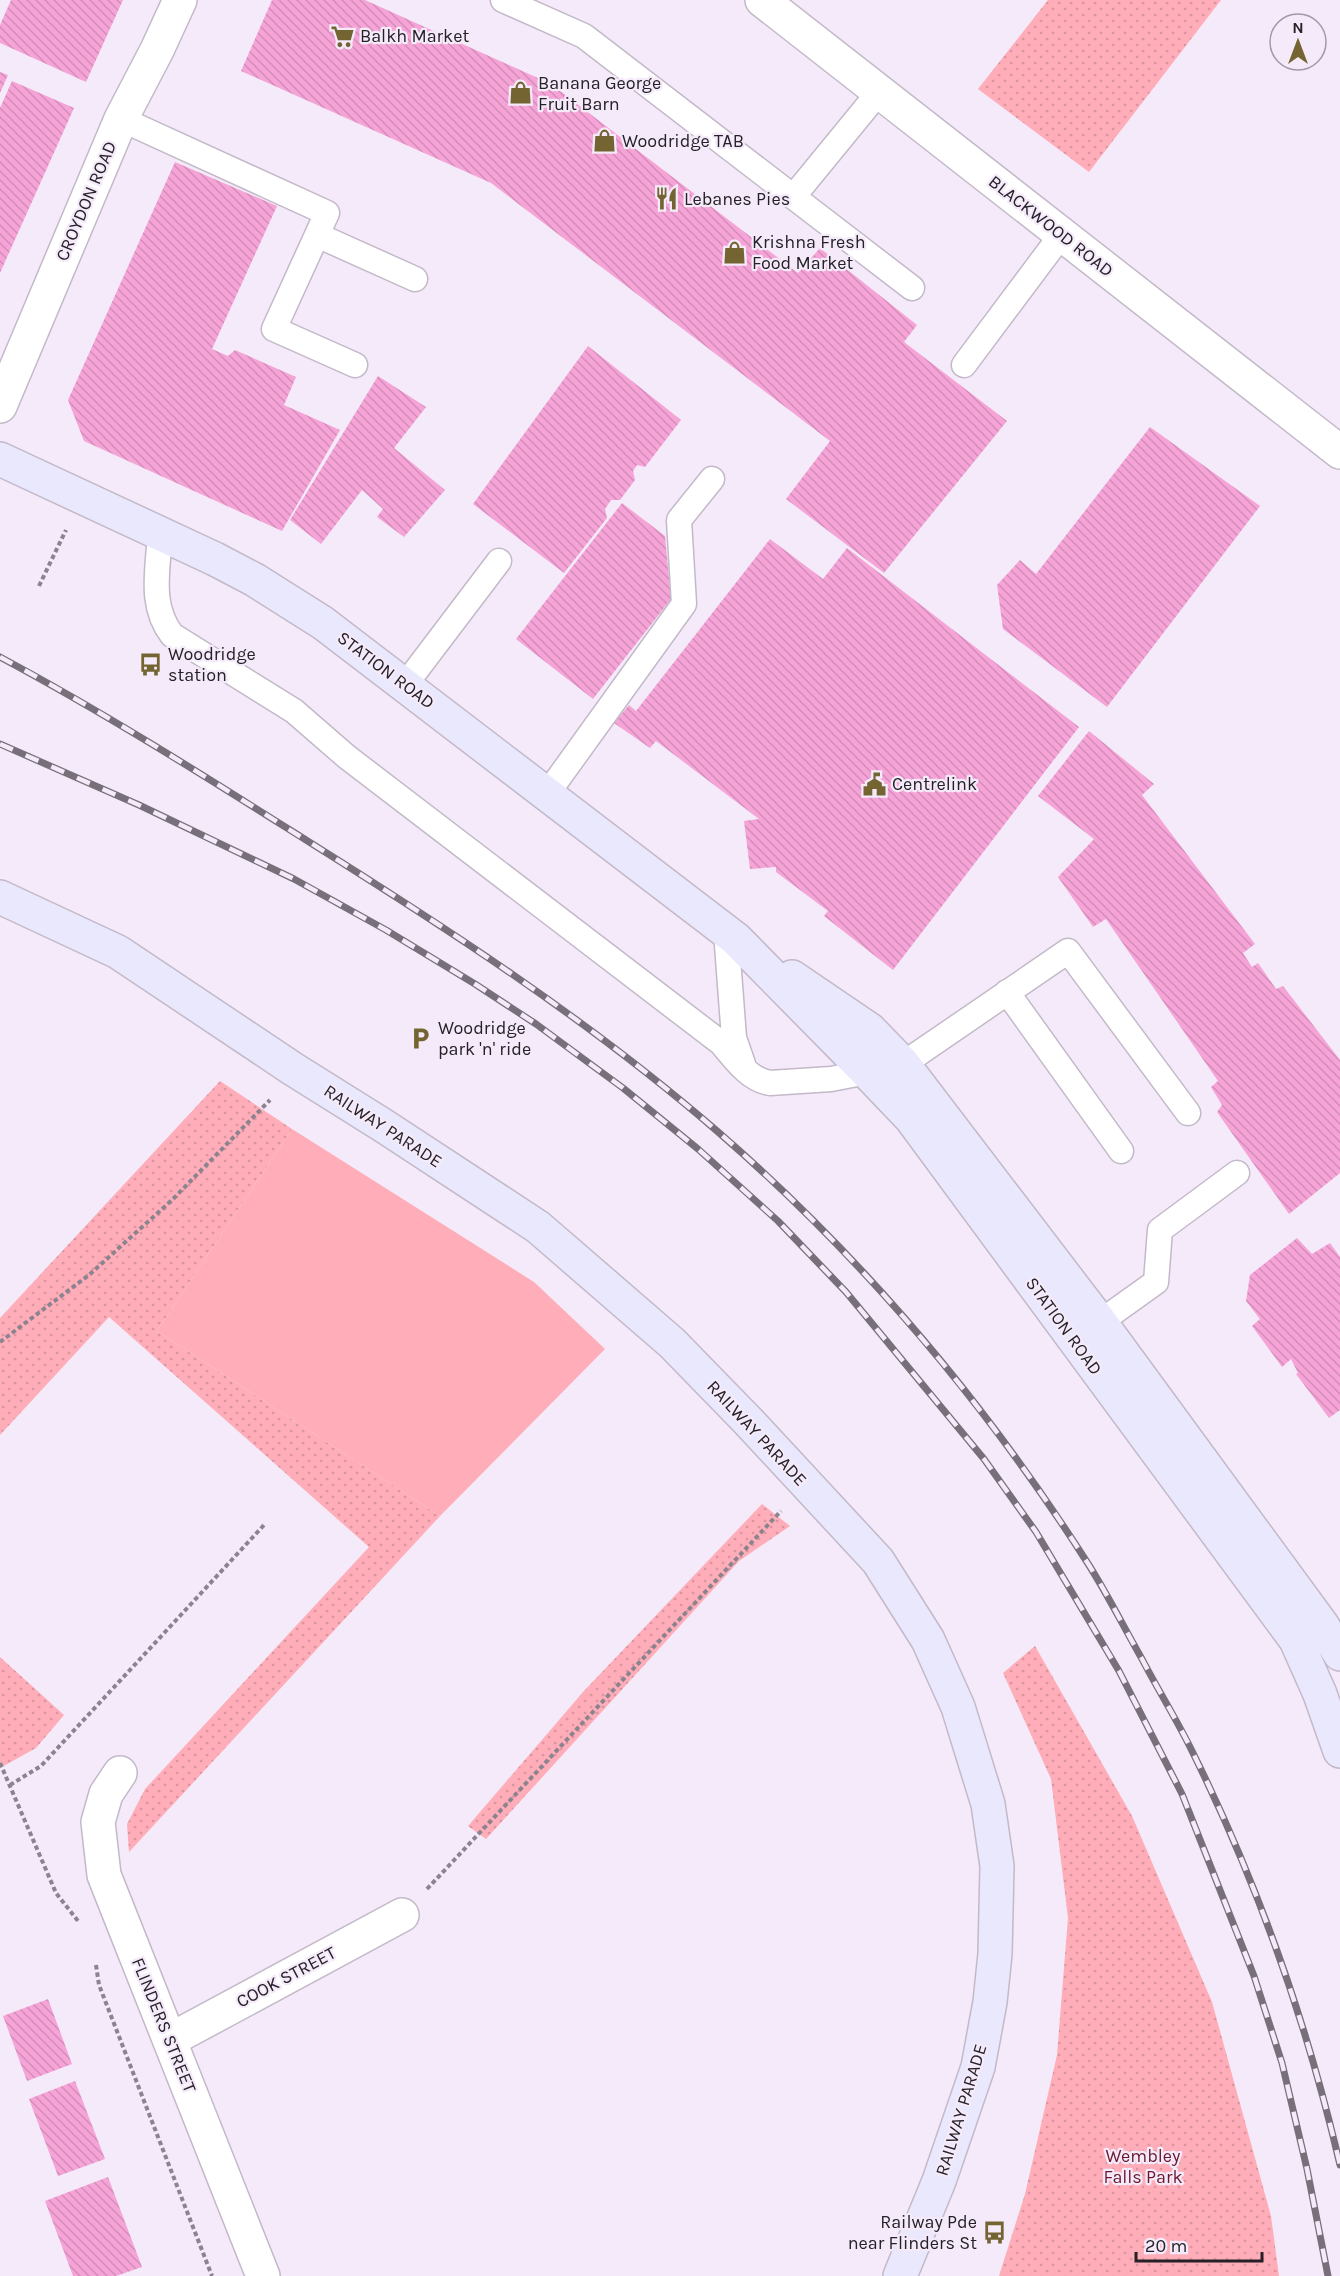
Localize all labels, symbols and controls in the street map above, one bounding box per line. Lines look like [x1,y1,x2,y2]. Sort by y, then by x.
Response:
north arrow [1268,12,1328,72]
text: N [1292,18,1304,37]
supermarket icon: Balkh Market [329,23,355,49]
place label: Balkh Market [360,25,469,47]
place label: Banana George Fruit Barn [538,72,661,115]
shop icon: Banana George Fruit Barn [507,80,533,106]
shop icon: Woodridge TAB [591,128,617,154]
place label: Woodridge TAB [622,130,744,152]
street label: CROYDON ROAD [51,138,121,264]
street label: BLACKWOOD ROAD [984,170,1118,282]
restaurant icon: Lebanes Pies [653,186,679,212]
place label: Lebanes Pies [684,188,790,210]
place label: Krishna Fresh Food Market [752,231,866,274]
shop icon: Krishna Fresh Food Market [721,239,747,265]
street label: STATION ROAD [333,626,439,714]
place label: Woodridge station [168,643,256,686]
bus stop icon: Woodridge station [137,651,163,677]
public building icon: Centrelink [861,771,887,797]
place label: Centrelink [892,773,977,795]
place label: Woodridge park 'n' ride [438,1017,531,1060]
parking icon: Woodridge park 'n' ride [407,1025,433,1051]
street label: RAILWAY PARADE [320,1080,446,1172]
street label: STATION ROAD [1021,1273,1107,1379]
street label: RAILWAY PARADE [702,1376,812,1490]
street label: COOK STREET [232,1942,340,2012]
street label: FLINDERS STREET [127,1954,201,2096]
street label: RAILWAY PARADE [931,2041,991,2179]
park label: Wembley Falls Park [1103,2145,1183,2188]
place label: Railway Pde near Flinders St [848,2211,977,2254]
bus stop icon: Railway Pde near Flinders St [982,2219,1008,2245]
scale bar [1136,2225,1262,2263]
text: 20 m [1145,2235,1187,2257]

